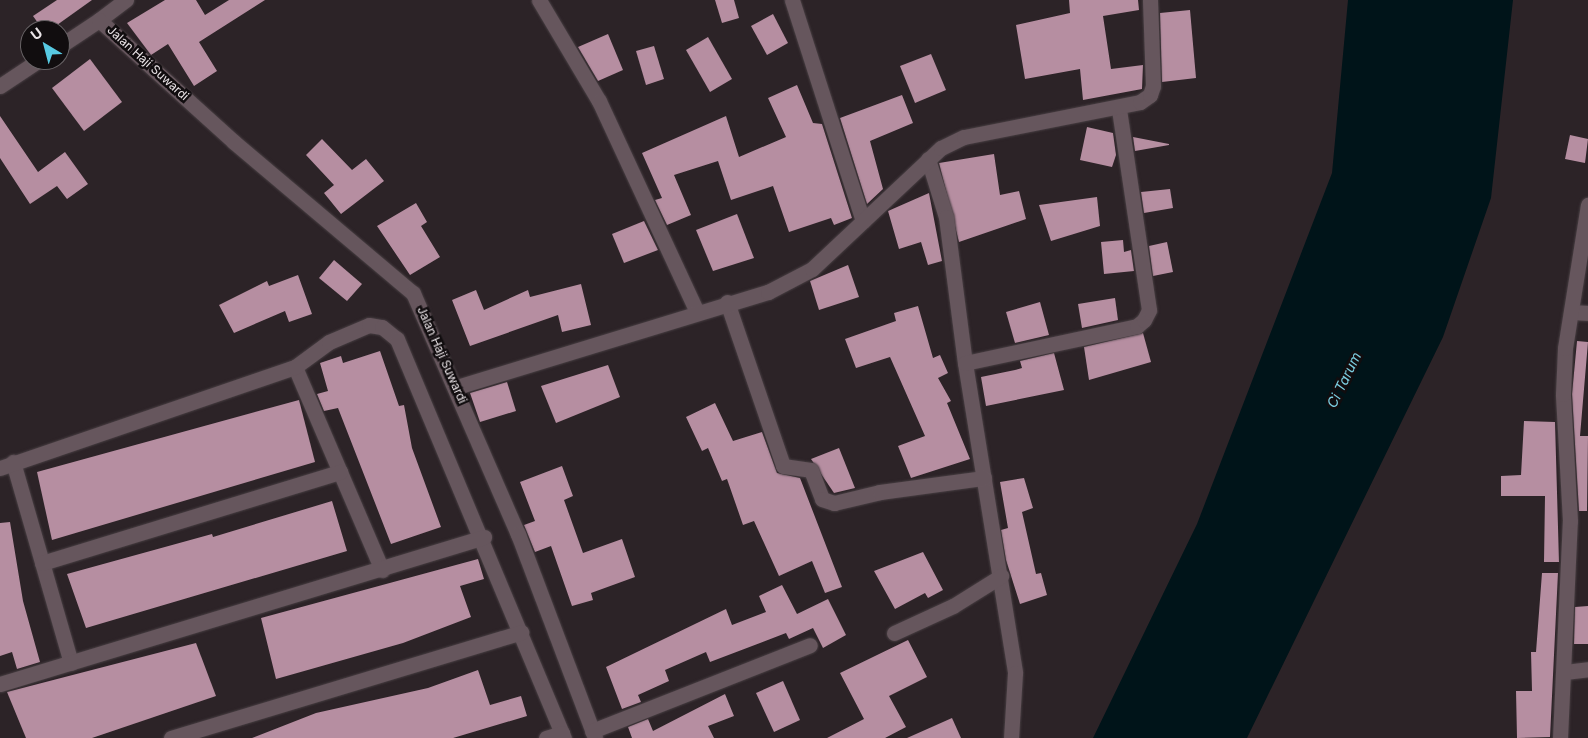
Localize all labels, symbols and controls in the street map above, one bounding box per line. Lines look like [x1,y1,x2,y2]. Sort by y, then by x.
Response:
north arrow [20,20,70,70]
street label: Jalan Haji Suwardi [104,23,192,103]
text: U [27,24,45,43]
street label: Jalan Haji Suwardi [414,304,470,406]
water label: Ci Tarum [1323,349,1365,411]

